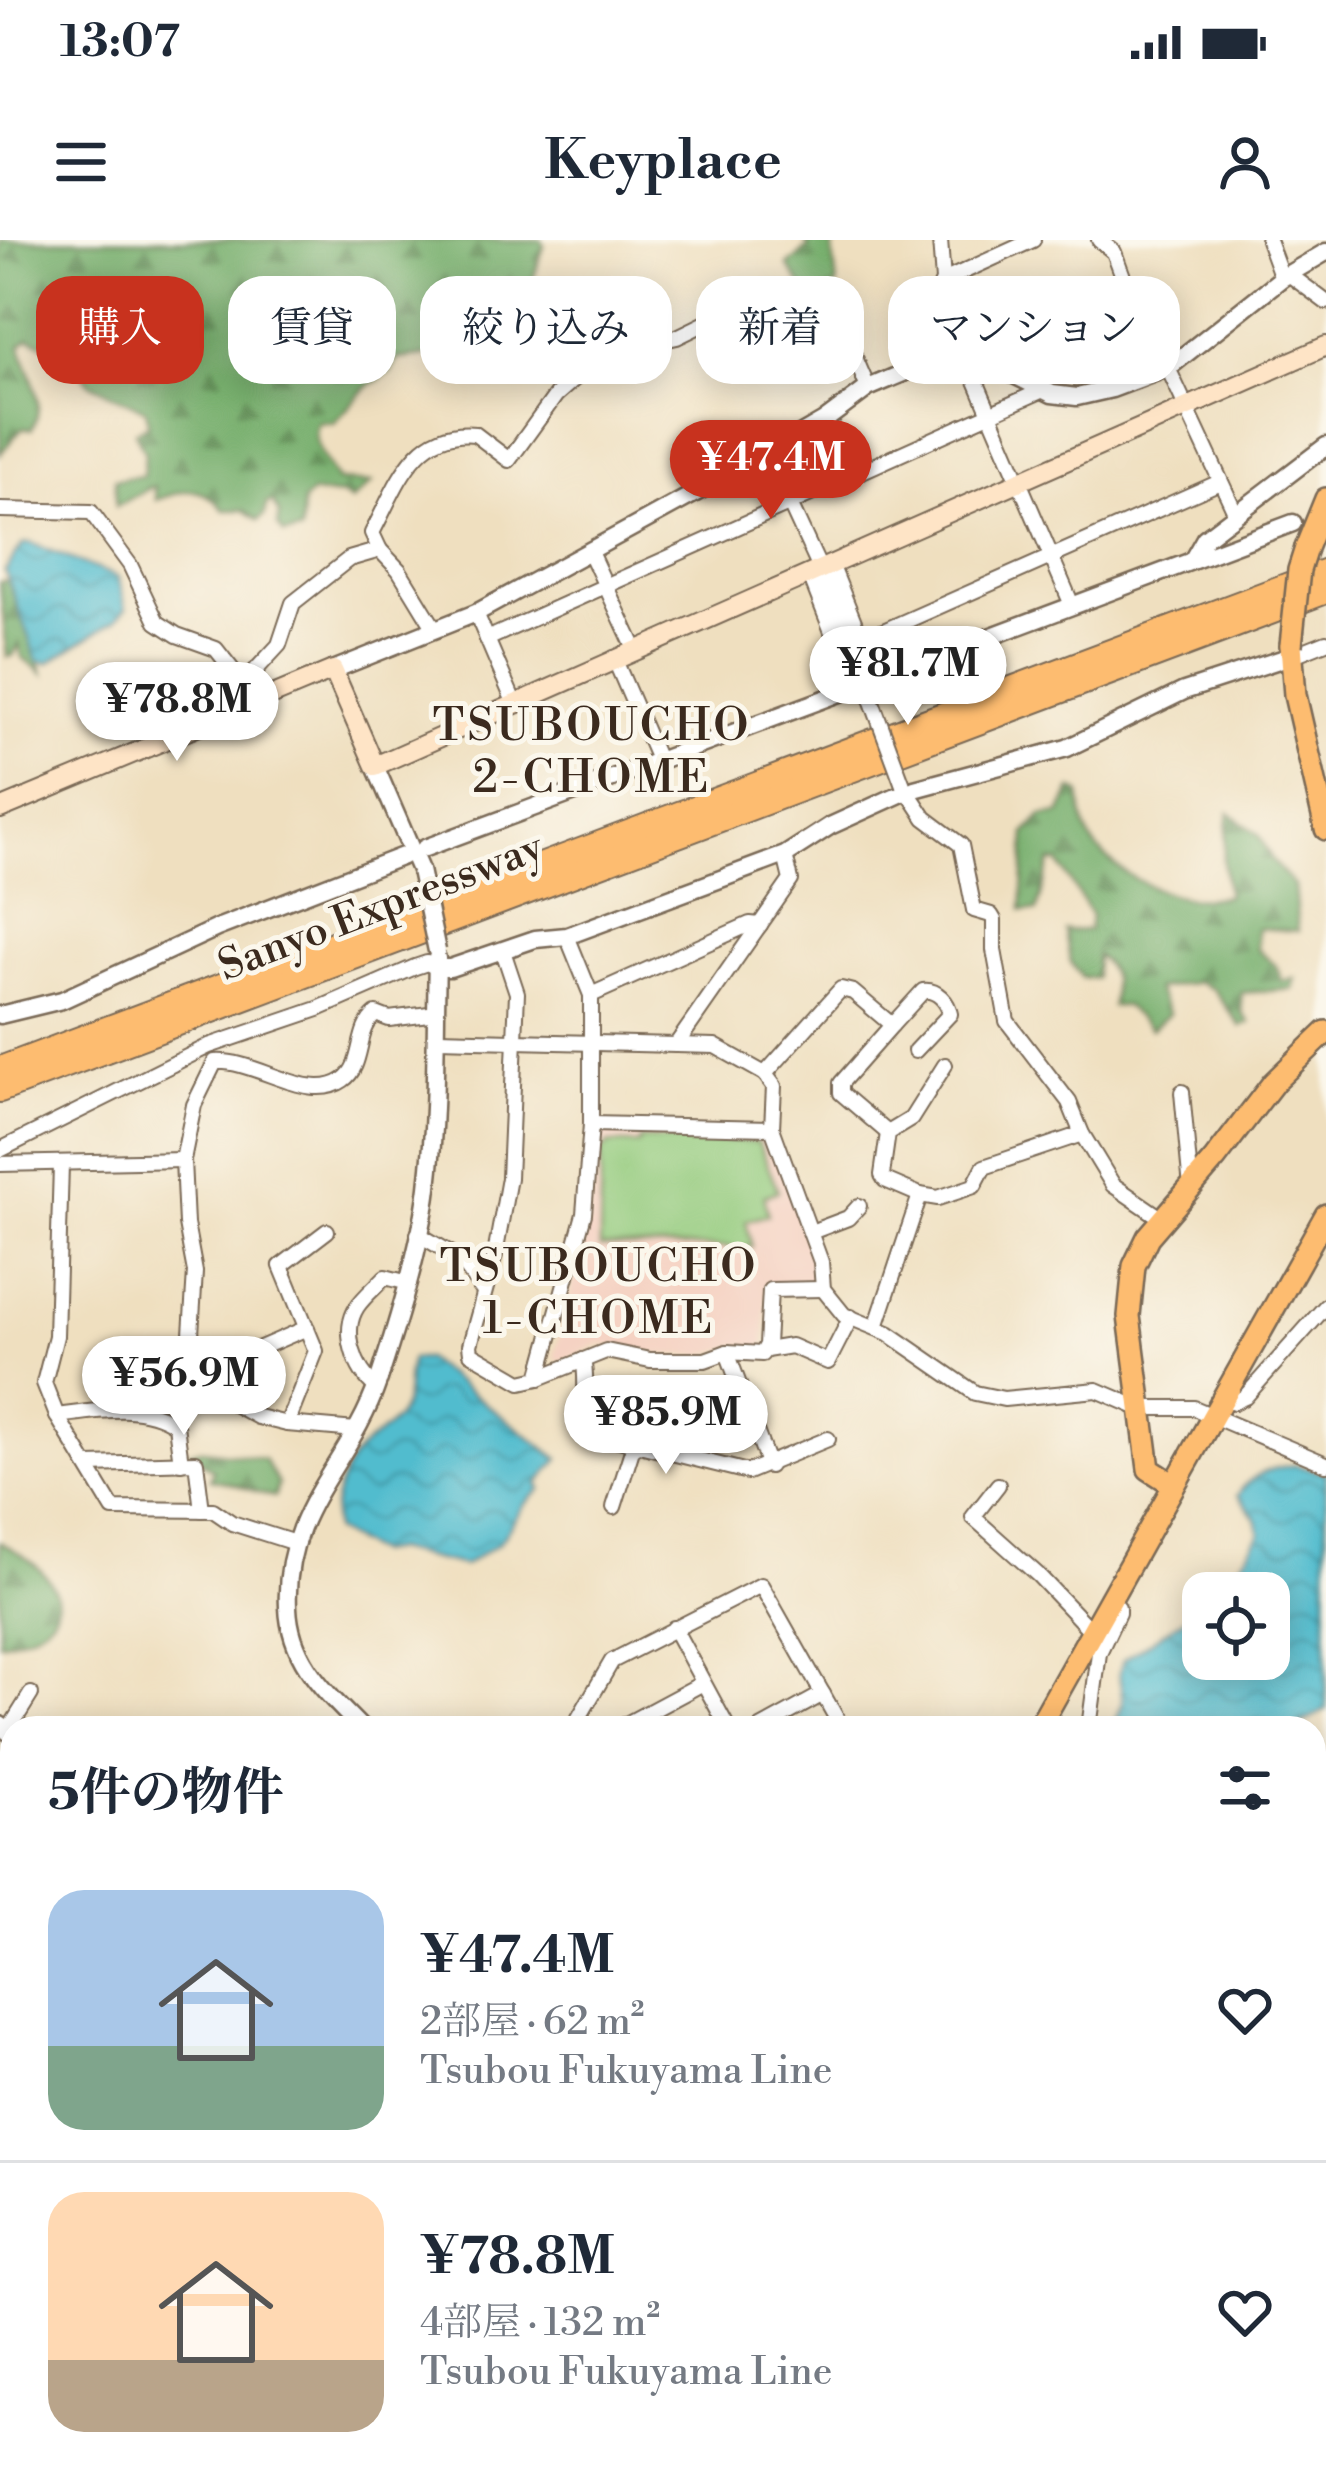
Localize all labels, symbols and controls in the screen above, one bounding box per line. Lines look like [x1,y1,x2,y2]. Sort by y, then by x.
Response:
text: 13:07 [60,14,180,71]
text: Keyplace [544,128,782,196]
icon: menu [48,129,114,195]
icon: person [1212,129,1278,195]
chip: 購入 [36,276,204,384]
chip: 賃貸 [228,276,396,384]
chip: 絞り込み [420,276,672,384]
chip: 新着 [696,276,864,384]
chip: マンション [888,276,1180,384]
pin: ¥47.4M [673,420,869,522]
text: ¥47.4M [697,434,845,483]
pin: ¥81.7M [810,626,1006,728]
text: ¥81.7M [837,640,979,689]
pin: ¥78.8M [79,662,275,764]
text: ¥78.8M [103,676,251,725]
district label: TSUBOUCHO 2-CHOME [433,698,751,807]
street label: Sanyo Expressway [211,821,552,995]
district label: TSUBOUCHO 1-CHOME [440,1239,758,1348]
pin: ¥56.9M [86,1336,282,1438]
text: ¥56.9M [109,1350,259,1399]
pin: ¥85.9M [568,1375,764,1477]
text: ¥85.9M [591,1389,741,1438]
map controls [1182,1572,1290,1680]
button: locate [1182,1572,1290,1680]
icon: filters [1212,1755,1278,1821]
text: 5件の物件 [48,1762,284,1826]
text: ¥47.4M [420,1925,614,1989]
icon: home [144,1938,288,2082]
icon: heart [1212,1977,1278,2043]
text: 2部屋 · 62 m² [420,1998,644,2047]
text: Tsubou Fukuyama Line [420,2047,832,2096]
text: ¥78.8M [420,2226,615,2290]
icon: home [144,2240,288,2384]
icon: heart [1212,2279,1278,2345]
text: 4部屋 · 132 m² [420,2299,660,2348]
text: Tsubou Fukuyama Line [420,2348,832,2397]

